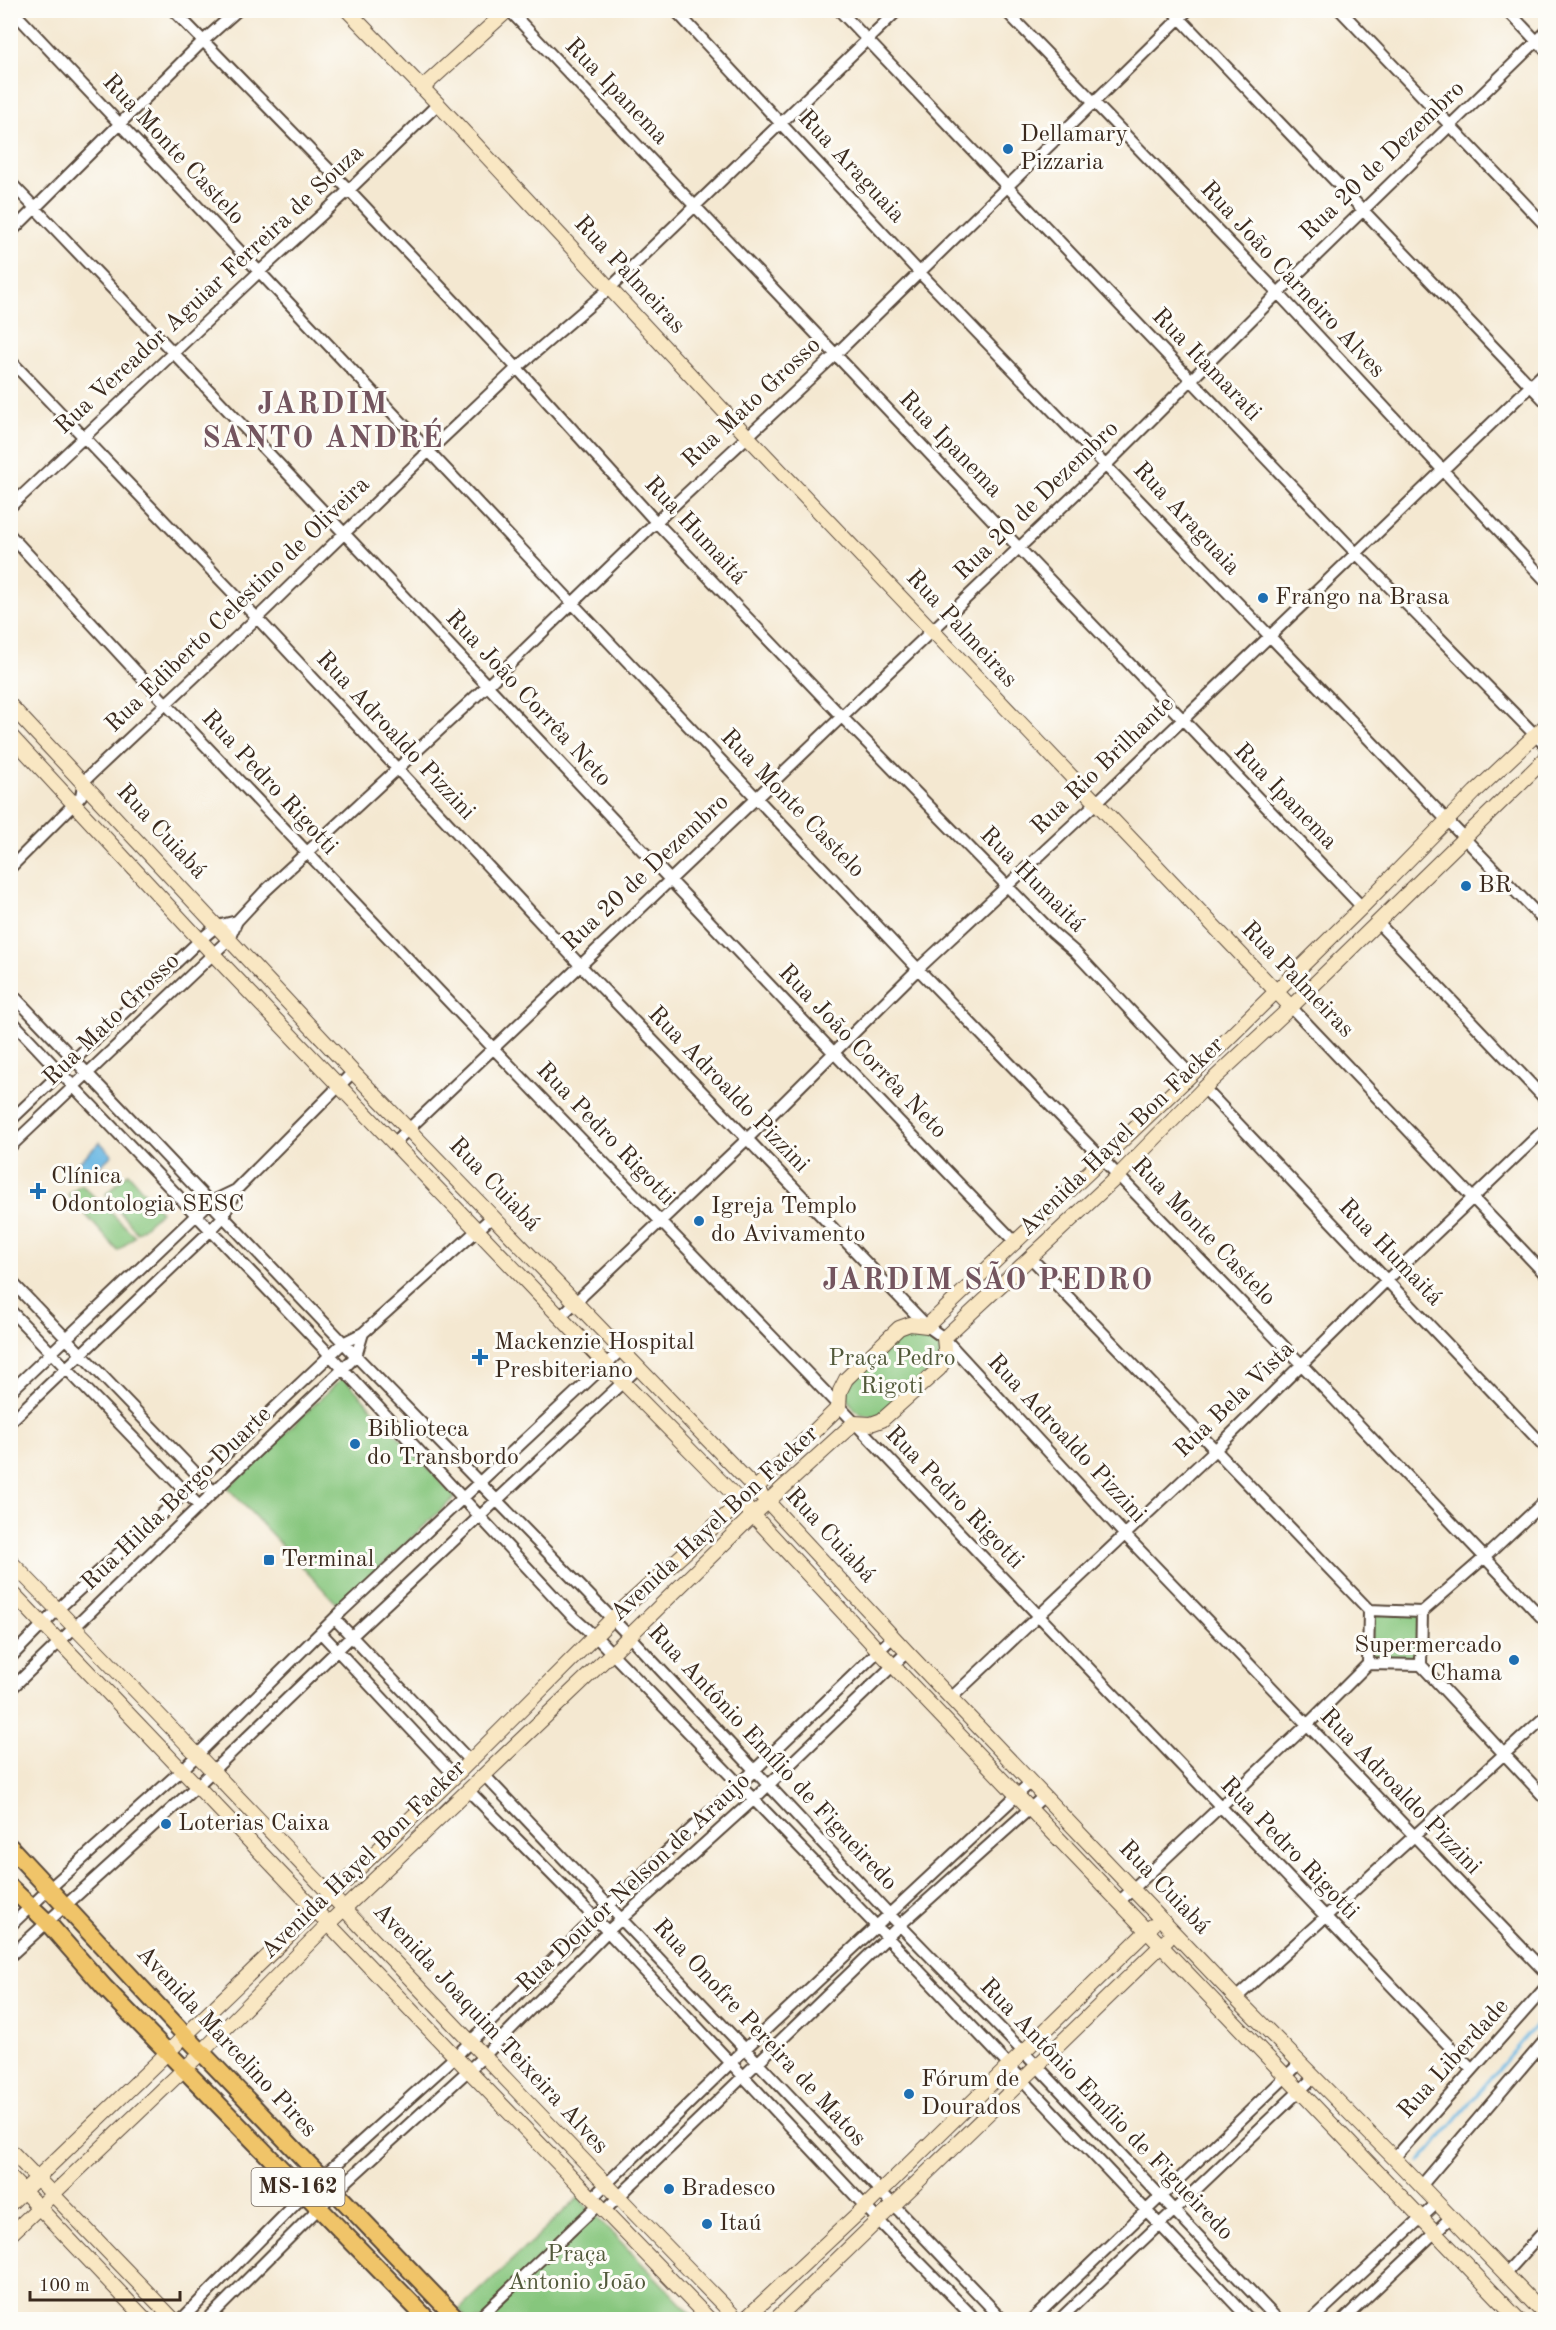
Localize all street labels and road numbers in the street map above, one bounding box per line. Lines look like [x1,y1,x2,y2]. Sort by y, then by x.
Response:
street label: Rua Ipanema [560,34,672,150]
street label: Rua Monte Castelo [97,70,249,230]
street label: Rua 20 de Dezembro [1296,77,1470,245]
street label: Rua Araguaia [793,106,909,228]
street label: Rua Vereador Aguiar Ferreira de Souza [51,141,369,439]
street label: Rua João Carneiro Alves [1195,177,1389,383]
street label: Rua Palmeiras [569,212,689,338]
street label: Rua Itamarati [1147,304,1265,426]
street label: Rua Mato Grosso [678,333,826,473]
street label: Rua Ipanema [894,387,1006,503]
street label: Rua 20 de Dezembro [950,417,1124,585]
street label: Rua Araguaia [1128,458,1244,580]
street label: Rua Ediberto Celestino de Oliveira [101,472,375,738]
street label: Rua Humaitá [639,472,751,590]
street label: Rua Palmeiras [901,566,1021,692]
street label: Rua João Corrêa Neto [440,606,616,792]
street label: Rua Adroaldo Pizzini [311,647,479,825]
street label: Rua Rio Brilhante [1027,692,1179,840]
street label: Rua Pedro Rigotti [196,706,342,860]
street label: Rua Monte Castelo [715,725,869,883]
street label: Rua Ipanema [1229,739,1341,855]
street label: Rua Cuiabá [111,780,211,884]
street label: Rua 20 de Dezembro [558,790,734,956]
street label: Rua Humaitá [975,823,1089,937]
street label: Rua Palmeiras [1236,917,1358,1043]
street label: Rua Mato Grosso [39,949,185,1091]
street label: Rua João Corrêa Neto [773,961,951,1143]
street label: Rua Adroaldo Pizzini [643,1002,813,1178]
street label: Avenida Hayel Bon Facker [1015,1033,1229,1241]
street label: Rua Pedro Rigotti [531,1058,679,1210]
street label: Rua Cuiabá [444,1134,544,1237]
street label: Rua Monte Castelo [1126,1153,1280,1311]
street label: Rua Humaitá [1333,1195,1447,1311]
street label: Rua Bela Vista [1171,1337,1299,1463]
street label: Rua Adroaldo Pizzini [982,1350,1150,1528]
street label: Rua Hilda Bergo Duarte [78,1402,276,1596]
street label: Avenida Hayel Bon Facker [606,1421,824,1626]
street label: Rua Pedro Rigotti [880,1422,1028,1574]
street label: Rua Cuiabá [780,1484,880,1588]
street label: Rua Antônio Emílio de Figueiredo [643,1621,901,1895]
street label: Rua Adroaldo Pizzini [1315,1704,1485,1880]
street label: Avenida Hayel Bon Facker [257,1756,471,1964]
street label: Rua Doutor Nelson de Araujo [513,1769,755,1997]
street label: Rua Pedro Rigotti [1215,1773,1363,1925]
street label: Rua Cuiabá [1114,1837,1214,1940]
street label: Avenida Joaquim Teixeira Alves [368,1899,612,2159]
street label: Rua Onofre Pereira de Matos [648,1915,870,2151]
street label: Avenida Marcelino Pires [131,1942,321,2142]
street label: Rua Antônio Emílio de Figueiredo [975,1975,1237,2245]
street label: Rua Liberdade [1394,1994,1514,2124]
road number: MS-162 [252,2168,344,2206]

